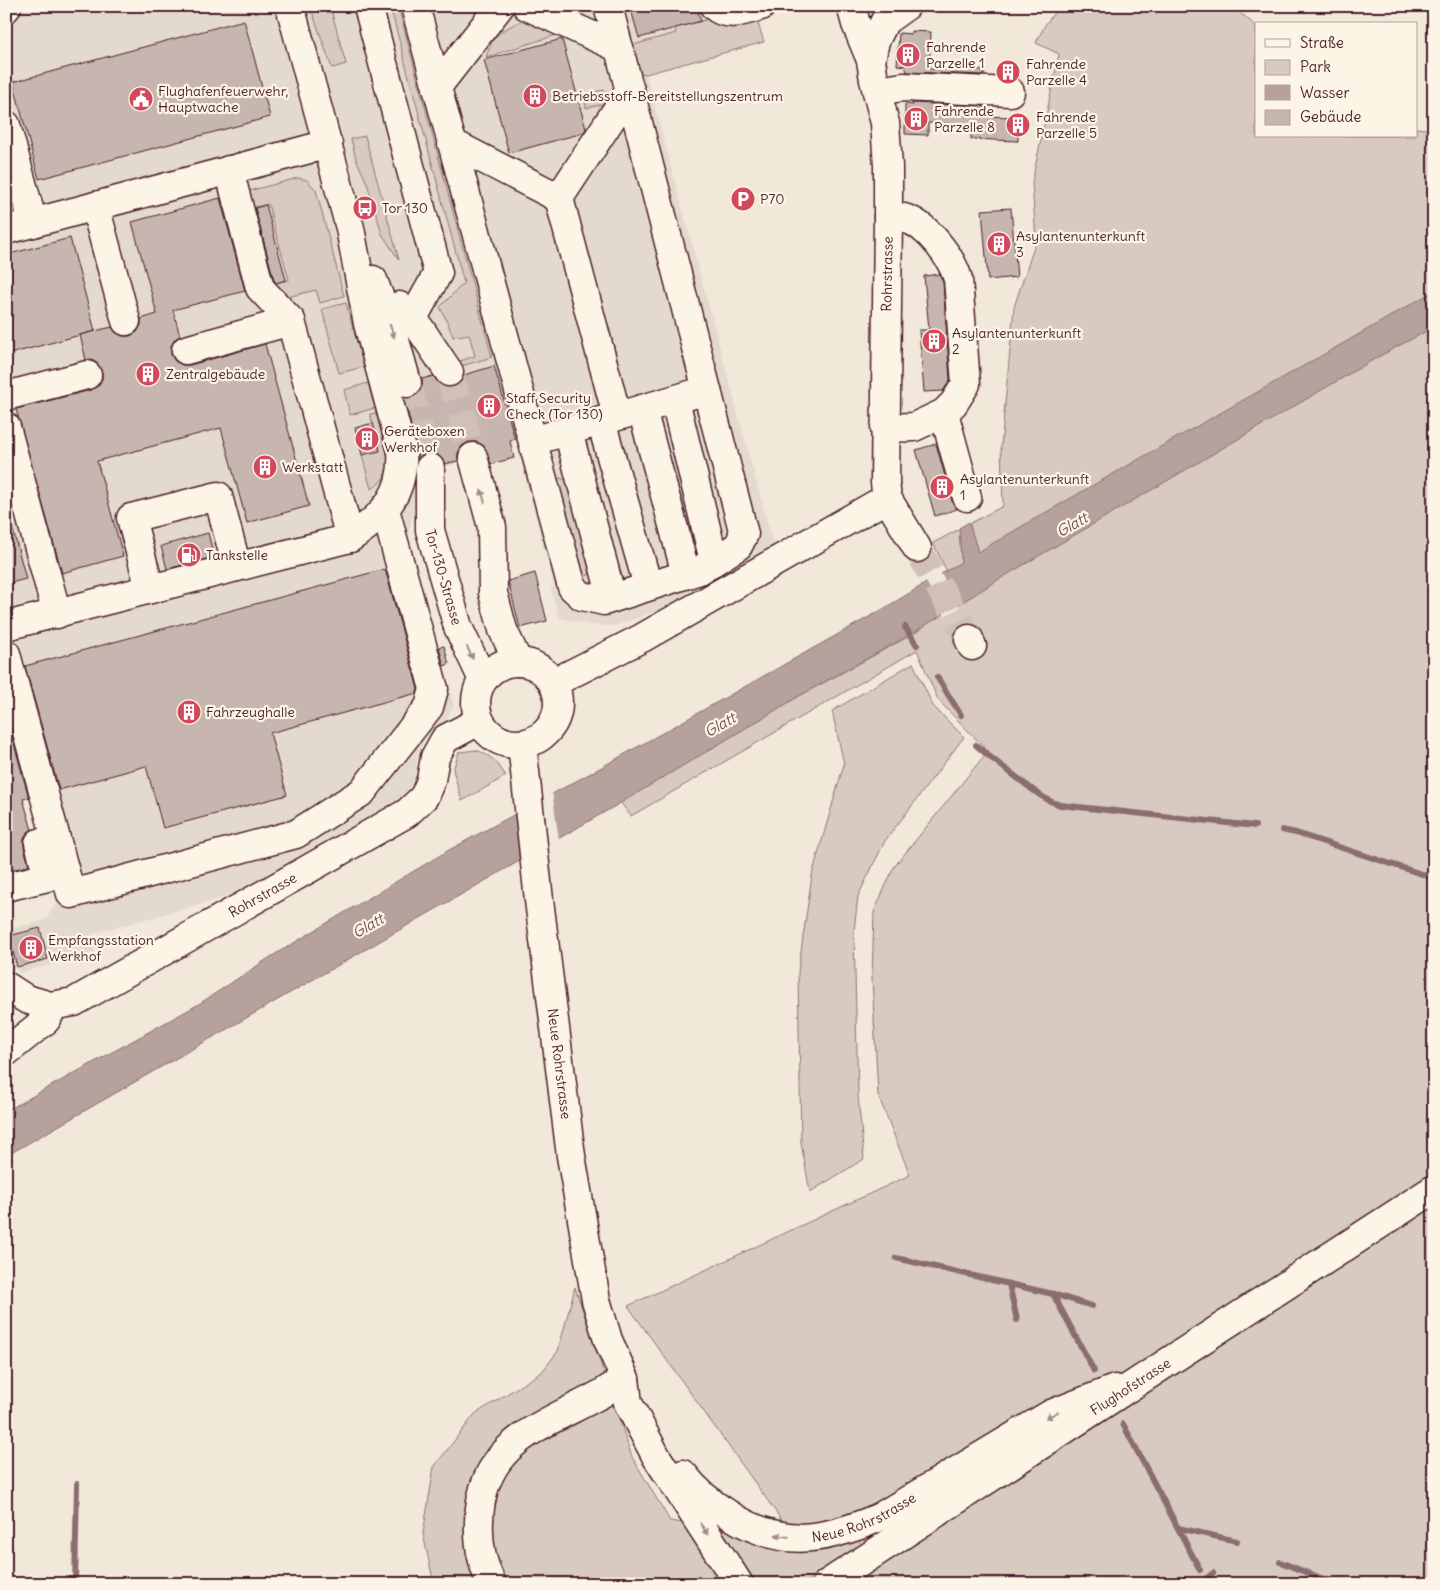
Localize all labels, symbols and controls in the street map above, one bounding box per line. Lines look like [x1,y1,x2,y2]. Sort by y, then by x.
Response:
legend [1255,22,1418,138]
text: Straße [1300,33,1344,52]
place label: Fahrende Parzelle 1 [926,38,986,72]
building icon: Fahrende Parzelle 1 [895,42,921,68]
place label: Fahrende Parzelle 4 [1026,55,1087,89]
text: Park [1300,57,1331,76]
building icon: Fahrende Parzelle 4 [995,59,1021,85]
place label: Flughafenfeuerwehr, Hauptwache [158,82,289,116]
building icon: Betriebsstoff-Bereitstellungszentrum [522,83,548,109]
text: Wasser [1300,83,1350,102]
public building icon: Flughafenfeuerwehr, Hauptwache [128,86,154,112]
place label: Betriebsstoff-Bereitstellungszentrum [552,87,783,105]
place label: Fahrende Parzelle 8 [934,102,995,136]
building icon: Fahrende Parzelle 8 [903,106,929,132]
text: Gebäude [1300,107,1361,126]
place label: Fahrende Parzelle 5 [1036,108,1097,142]
building icon: Fahrende Parzelle 5 [1005,112,1031,138]
parking icon: P70 [730,186,756,212]
place label: P70 [760,190,785,208]
bus stop icon: Tor 130 [352,195,378,221]
place label: Tor 130 [382,199,428,217]
place label: Asylantenunterkunft 3 [1016,227,1145,261]
building icon: Asylantenunterkunft 3 [986,231,1012,257]
street label: Rohrstrasse [877,236,897,312]
one-way arrow [388,324,396,339]
place label: Asylantenunterkunft 2 [952,324,1081,358]
building icon: Asylantenunterkunft 2 [921,328,947,354]
building icon: Zentralgebäude [135,361,161,387]
place label: Zentralgebäude [166,365,265,383]
place label: Staff Security Check (Tor 130) [506,389,603,423]
building icon: Staff Security Check (Tor 130) [476,393,502,419]
place label: Geräteboxen Werkhof [384,422,465,456]
building icon: Geräteboxen Werkhof [354,426,380,452]
building icon: Werkstatt [252,454,278,480]
place label: Werkstatt [282,458,343,476]
place label: Asylantenunterkunft 1 [960,470,1089,504]
building icon: Asylantenunterkunft 1 [929,474,955,500]
one-way arrow [479,489,487,504]
water label: Glatt [1053,507,1092,541]
street label: Tor-130-Strasse [421,527,466,627]
fuel station icon: Tankstelle [176,542,202,568]
place label: Tankstelle [206,546,268,564]
one-way arrow [466,646,474,660]
building icon: Fahrzeughalle [176,699,202,725]
place label: Fahrzeughalle [206,703,295,721]
water label: Glatt [701,707,740,741]
street label: Rohrstrasse [225,869,300,921]
water label: Glatt [349,908,388,942]
place label: Empfangsstation Werkhof [48,931,154,965]
building icon: Empfangsstation Werkhof [18,935,44,961]
street label: Neue Rohrstrasse [544,1007,575,1120]
street label: Flughofstrasse [1087,1354,1174,1419]
one-way arrow [1045,1410,1060,1419]
street label: Neue Rohrstrasse [811,1489,919,1546]
one-way arrow [699,1522,709,1535]
one-way arrow [773,1532,789,1540]

